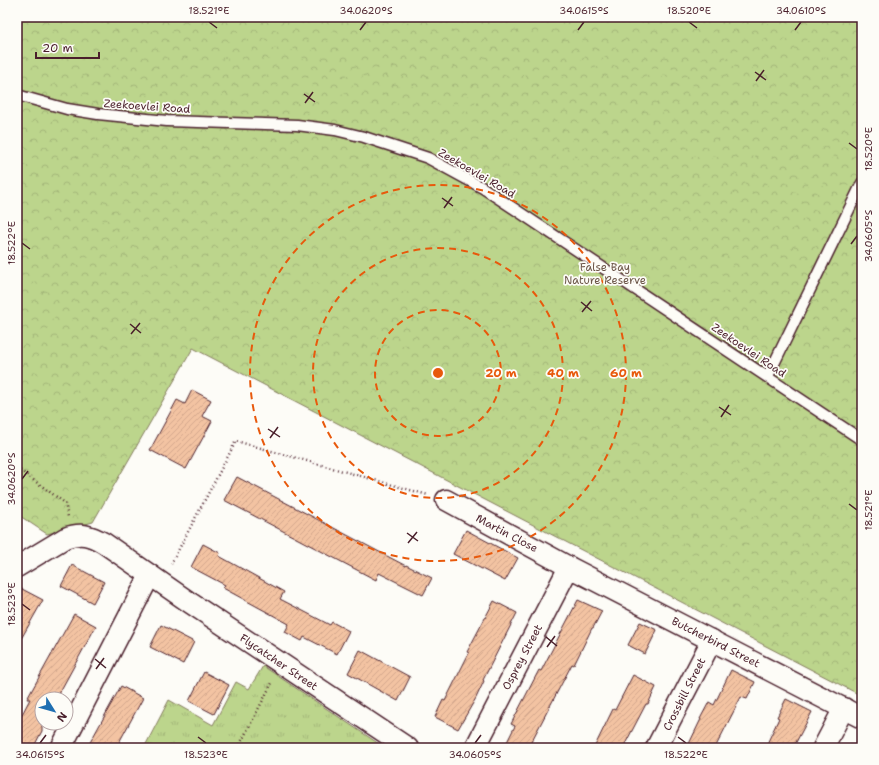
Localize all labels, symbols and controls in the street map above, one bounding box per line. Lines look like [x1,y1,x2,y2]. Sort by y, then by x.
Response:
text: 18.521°E [189,4,229,17]
text: 34.0620°S [340,4,393,17]
text: 34.0615°S [559,4,609,17]
text: 18.520°E [667,4,711,17]
text: 34.0610°S [776,4,826,17]
scale bar [36,34,99,60]
text: 20 m [42,40,73,56]
street label: Zeekoevlei Road [103,96,191,117]
text: 18.520°E [862,127,875,171]
street label: Zeekoevlei Road [435,145,518,202]
text: 34.0605°S [862,209,875,262]
text: 18.522°E [5,221,18,265]
park label: False Bay Nature Reserve [564,260,646,288]
street label: Zeekoevlei Road [709,320,789,381]
text: 20 m [485,365,517,381]
text: 40 m [547,365,579,381]
text: 60 m [610,365,642,381]
centre of rings [431,366,445,380]
text: 34.0620°S [5,452,18,505]
text: 18.521°E [862,490,875,530]
street label: Martin Close [473,511,540,556]
text: 18.523°E [5,582,18,626]
street label: Butcherbird Street [669,614,763,671]
street label: Osprey Street [499,622,546,693]
street label: Flycatcher Street [237,631,321,694]
street label: Crossbill Street [660,655,709,733]
north arrow [34,691,74,731]
text: N [53,709,70,725]
text: 34.0615°S [15,748,65,761]
text: 18.523°E [184,748,228,761]
text: 34.0605°S [449,748,502,761]
text: 18.522°E [664,748,708,761]

